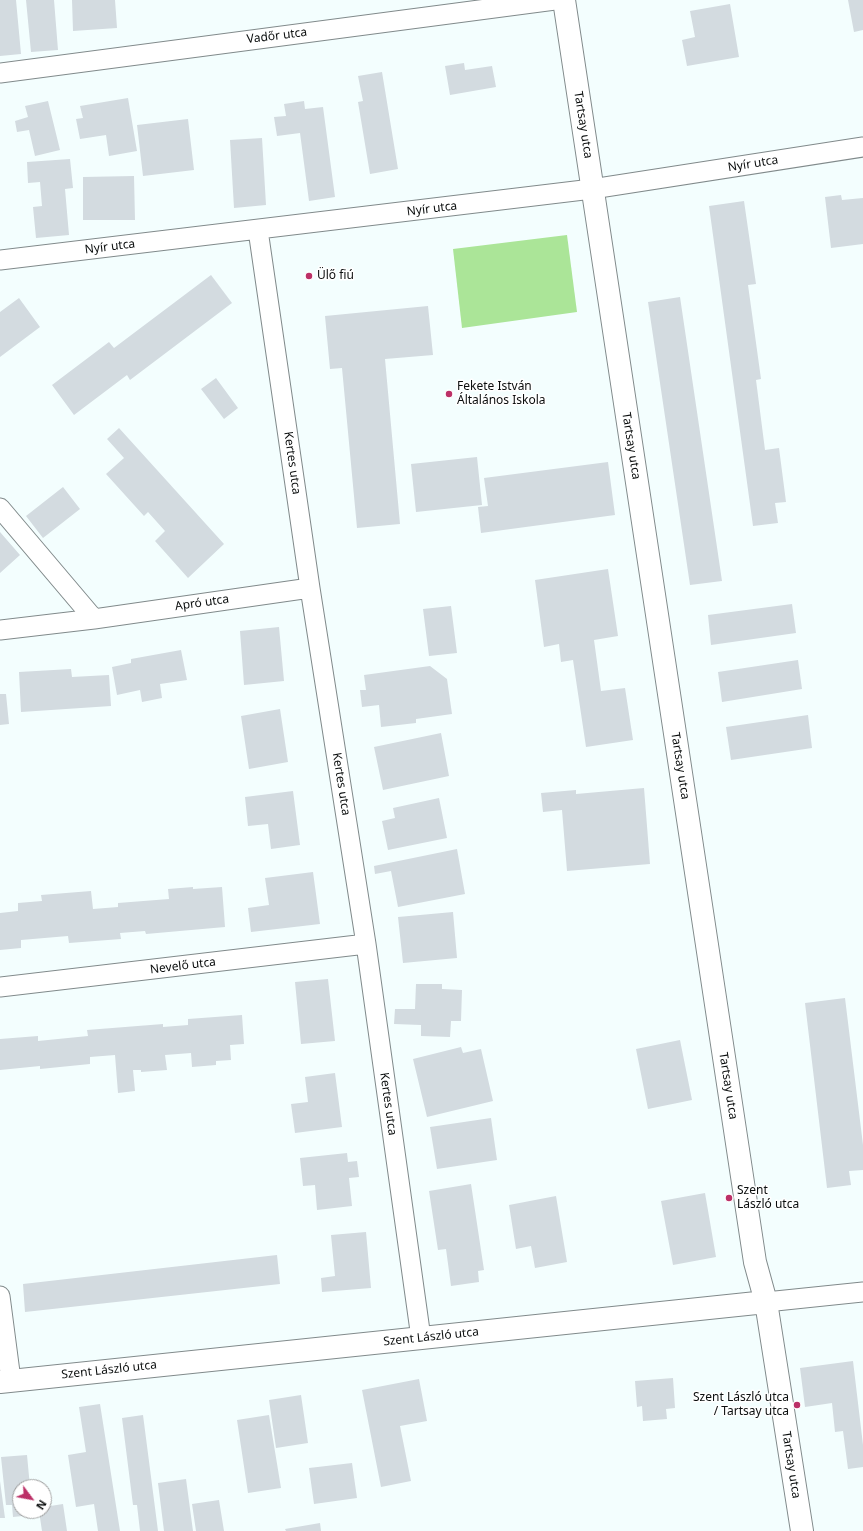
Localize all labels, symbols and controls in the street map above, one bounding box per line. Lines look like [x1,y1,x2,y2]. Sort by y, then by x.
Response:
street label: Vadőr utca [246,25,308,47]
street label: Tartsay utca [571,90,595,160]
street label: Nyír utca [727,153,779,175]
street label: Nyír utca [406,199,458,219]
street label: Nyír utca [84,237,136,257]
place label: Ülő fiú [317,269,354,283]
marker: Ülő fiú [304,271,314,281]
place label: Fekete István Általános Iskola [457,380,546,408]
marker: Fekete István Általános Iskola [444,389,454,399]
street label: Tartsay utca [619,411,643,481]
street label: Kertes utca [280,431,304,495]
street label: Apró utca [174,592,230,614]
street label: Tartsay utca [668,731,692,801]
street label: Kertes utca [329,752,353,816]
street label: Nevelő utca [149,955,217,977]
street label: Tartsay utca [716,1051,740,1121]
street label: Kertes utca [376,1072,400,1136]
place label: Szent László utca [737,1184,799,1212]
marker: Szent László utca [724,1193,734,1203]
street label: Szent László utca [383,1325,479,1349]
street label: Szent László utca [61,1358,157,1382]
place label: Szent László utca / Tartsay utca [693,1391,789,1419]
marker: Szent László utca / Tartsay utca [792,1400,802,1410]
street label: Tartsay utca [779,1430,803,1500]
north arrow [12,1479,52,1519]
text: N [33,1497,50,1513]

